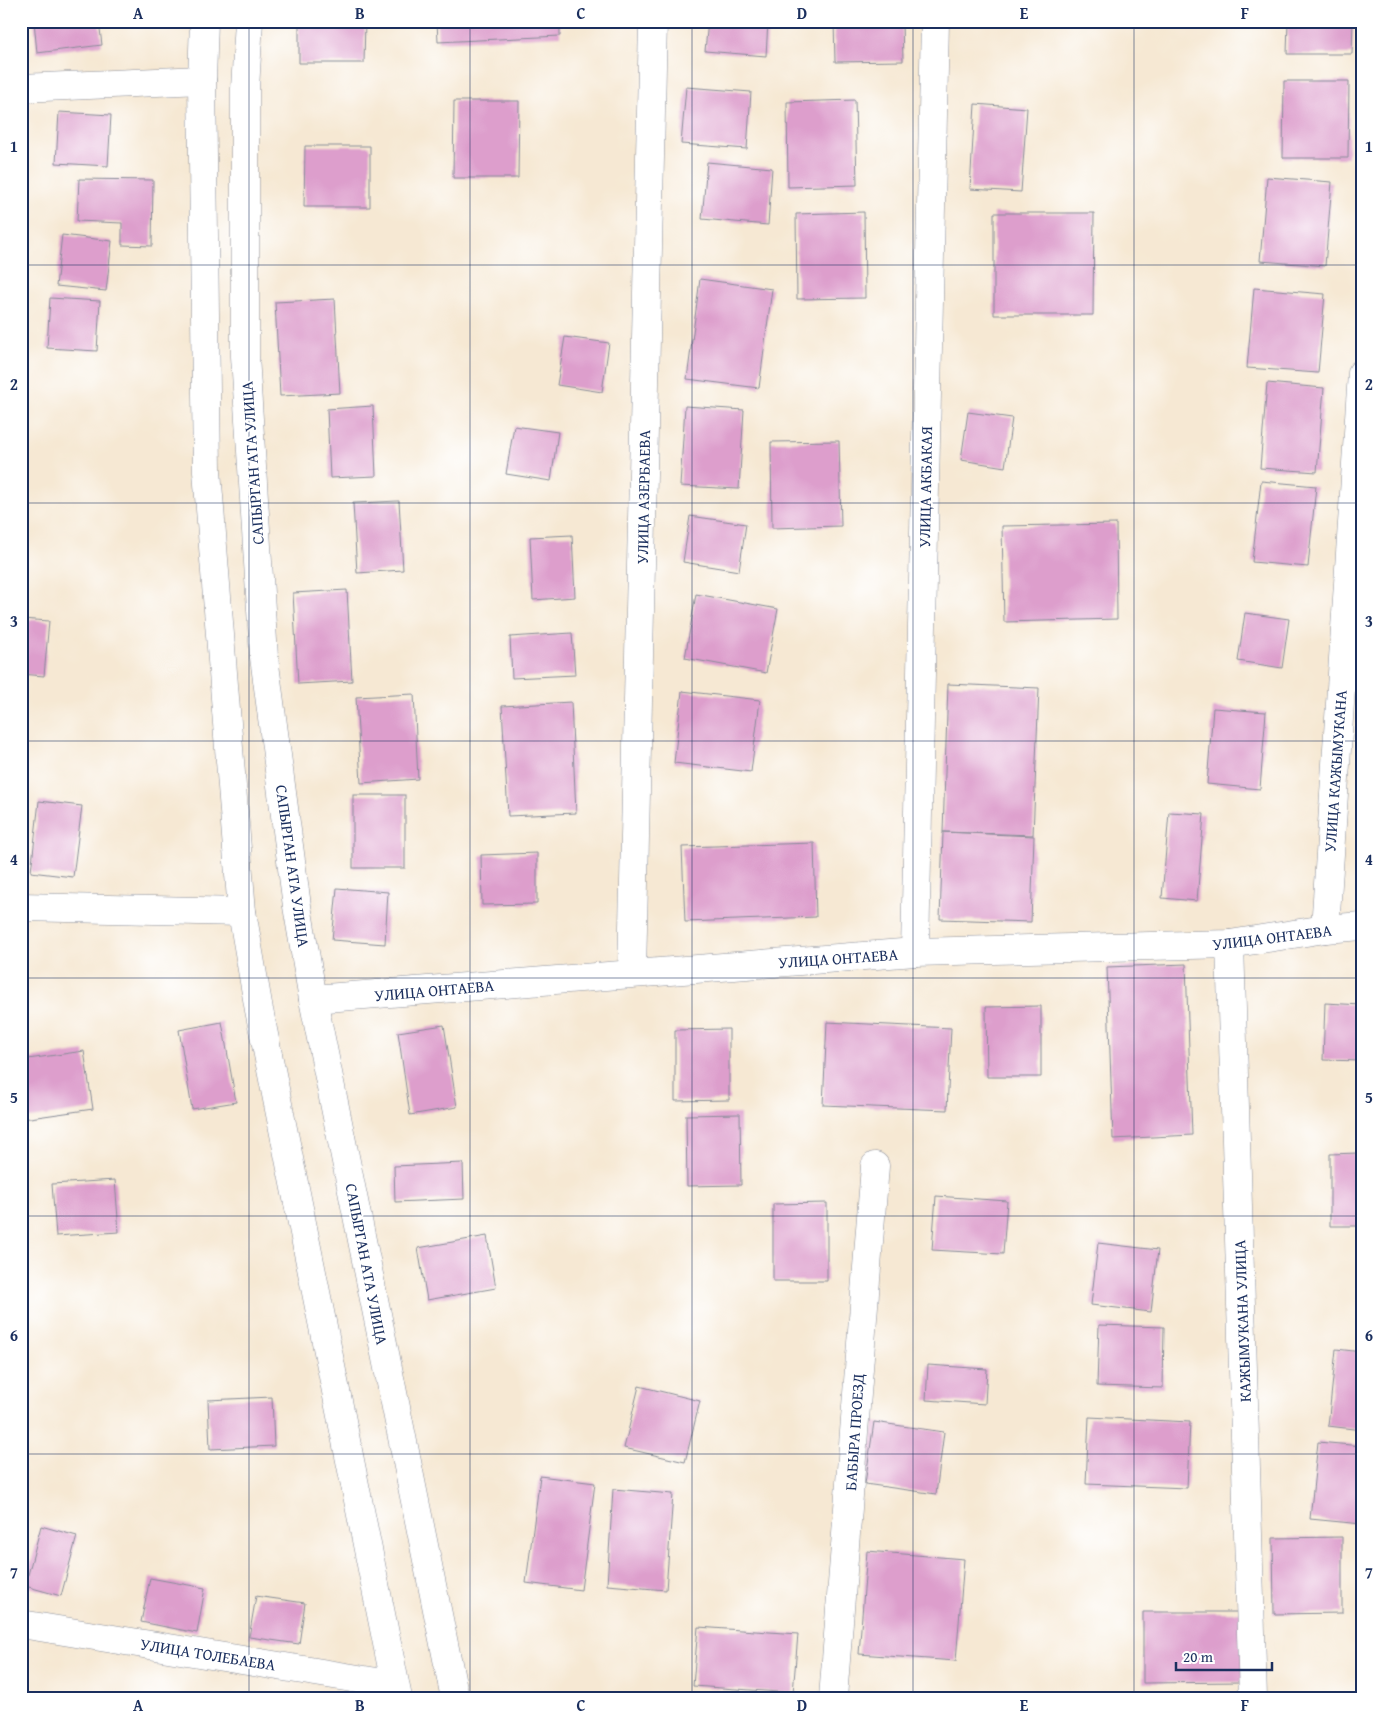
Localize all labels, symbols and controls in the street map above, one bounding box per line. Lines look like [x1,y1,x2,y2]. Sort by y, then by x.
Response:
text: A [133,1,144,25]
text: B [355,1,365,25]
text: C [576,1,586,25]
text: D [797,1,807,25]
text: E [1020,1,1029,25]
text: F [1241,1,1249,25]
text: 1 [10,134,18,158]
text: 1 [1365,134,1373,158]
text: 2 [10,372,18,396]
text: 2 [1365,372,1373,396]
street label: САПЫРГАН АТА УЛИЦА [234,380,270,546]
street label: УЛИЦА АКБАКАЯ [912,425,938,548]
street label: УЛИЦА АЗЕРБАЕВА [630,429,656,564]
text: 3 [10,609,18,633]
text: 3 [1365,609,1373,633]
street label: УЛИЦА КАЖЫМУКАНА [1317,689,1353,853]
street label: САПЫРГАН АТА УЛИЦА [270,783,316,949]
text: 4 [10,847,18,871]
text: 4 [1365,847,1373,871]
street label: УЛИЦА ОНТАЕВА [1211,918,1333,956]
street label: УЛИЦА ОНТАЕВА [777,942,899,974]
street label: УЛИЦА ОНТАЕВА [373,973,495,1007]
text: 5 [10,1085,18,1109]
text: 5 [1365,1085,1373,1109]
street label: САПЫРГАН АТА УЛИЦА [340,1181,394,1347]
street label: КАЖЫМУКАНА УЛИЦА [1227,1239,1257,1403]
text: 6 [10,1323,18,1347]
text: 6 [1365,1323,1373,1347]
street label: БАБЫРА ПРОЕЗД [838,1373,870,1491]
text: 7 [10,1560,18,1584]
text: 7 [1365,1560,1373,1584]
street label: УЛИЦА ТОЛЕБАЕВА [139,1631,278,1677]
scale bar [1176,1639,1272,1671]
text: 20 m [1183,1646,1214,1667]
text: A [133,1693,144,1717]
text: B [355,1693,365,1717]
text: C [576,1693,586,1717]
text: D [797,1693,807,1717]
text: E [1020,1693,1029,1717]
text: F [1241,1693,1249,1717]

